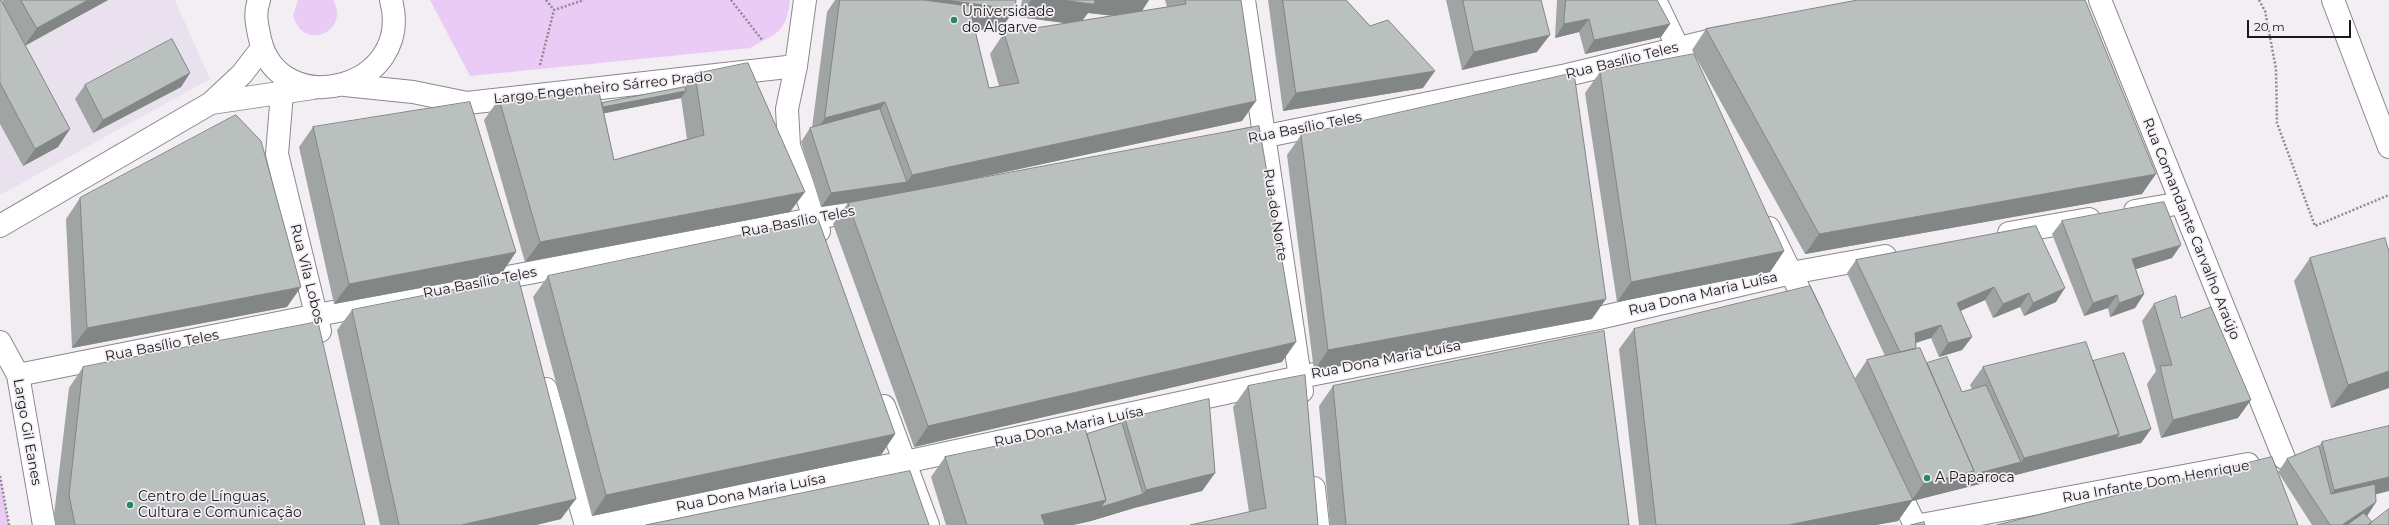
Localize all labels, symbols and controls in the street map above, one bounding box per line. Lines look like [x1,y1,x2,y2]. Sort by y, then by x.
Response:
place label: Universidade do Algarve [962,4,1054,36]
scale bar [2249,12,2353,38]
marker: Universidade do Algarve [949,15,959,25]
text: 20 m [2254,19,2285,34]
street label: Rua Basílio Teles [1564,39,1680,83]
street label: Largo Engenheiro Sárreo Prado [493,68,713,108]
street label: Rua Basílio Teles [1247,109,1363,147]
street label: Rua Comandante Carvalho Araújo [2139,116,2243,342]
street label: Rua do Norte [1259,168,1291,262]
street label: Rua Basílio Teles [740,203,856,241]
street label: Rua Vila Lobos [286,222,328,326]
street label: Rua Basílio Teles [422,264,538,302]
street label: Rua Dona Maria Luísa [1627,269,1779,319]
street label: Rua Basílio Teles [104,327,220,365]
street label: Rua Dona Maria Luísa [1310,337,1462,383]
street label: Largo Gil Eanes [9,377,45,487]
street label: Rua Dona Maria Luísa [993,403,1145,451]
street label: Rua Infante Dom Henrique [2061,457,2251,507]
street label: Rua Dona Maria Luísa [675,470,827,516]
place label: A Paparoca [1935,470,2015,486]
marker: A Paparoca [1922,473,1932,483]
place label: Centro de Línguas, Cultura e Comunicação [138,489,302,522]
marker: Centro de Línguas, Cultura e Comunicação [125,500,135,510]

